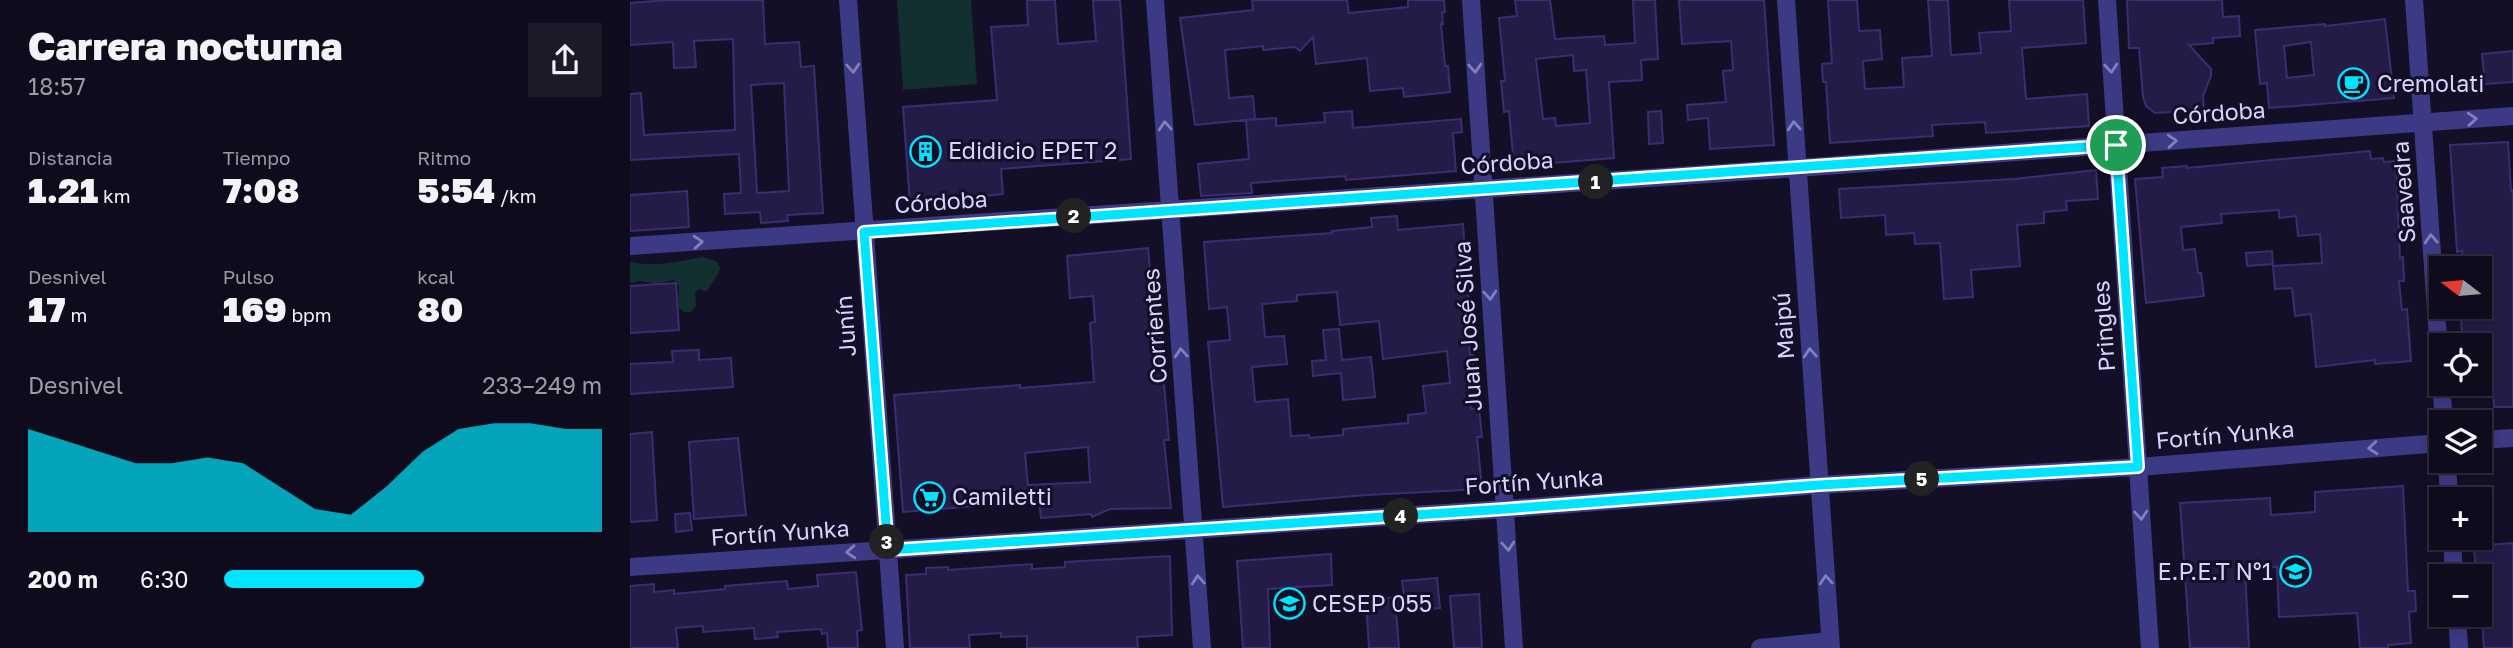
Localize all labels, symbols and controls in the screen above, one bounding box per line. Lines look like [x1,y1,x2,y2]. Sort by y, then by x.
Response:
text: Carrera nocturna [28,23,343,68]
button: share [528,23,602,97]
one-way arrow [845,63,860,74]
one-way arrow [1467,63,1482,74]
one-way arrow [2103,63,2118,74]
cafe icon: Cremolati [2337,67,2371,101]
place label: Cremolati [2377,69,2484,97]
text: 18:57 [28,72,86,100]
street label: Córdoba [2171,95,2266,129]
one-way arrow [2467,112,2478,127]
pin [2086,115,2146,175]
one-way arrow [1157,120,1172,131]
one-way arrow [1787,120,1802,131]
icon: arrive [2097,126,2135,164]
building icon: Edidicio EPET 2 [908,134,942,168]
one-way arrow [2166,134,2177,149]
place label: Edidicio EPET 2 [948,136,1117,164]
street label: Saavedra [2385,140,2421,244]
street label: Córdoba [1459,145,1554,179]
text: Distancia [28,146,113,169]
text: Tiempo [223,146,290,169]
text: Ritmo [417,146,471,169]
pin: 1 [1578,164,1614,200]
text: 1.21 [28,169,98,211]
text: 7:08 [223,169,299,211]
text: 5:54 [417,169,495,211]
text: 1 [1591,170,1600,193]
text: km [98,184,131,207]
text: /km [495,184,537,207]
street label: Córdoba [893,184,988,218]
pin: 2 [1056,198,1092,234]
text: 2 [1068,204,1079,227]
one-way arrow [2424,233,2439,244]
one-way arrow [693,235,704,250]
street label: Juan José Silva [1447,240,1487,412]
north arrow [2429,256,2492,318]
map controls [2429,256,2492,627]
text: Desnivel [28,265,107,288]
text: Pulso [223,265,274,288]
text: kcal [417,265,455,288]
street label: Corrientes [1136,267,1172,385]
street label: Pringles [2086,280,2120,373]
text: 17 [28,288,66,330]
text: 169 [223,288,287,330]
text: 80 [417,288,463,330]
one-way arrow [1483,290,1498,301]
street label: Maipú [1767,292,1799,360]
street label: Junín [829,295,861,358]
text: m [66,303,87,326]
text: bpm [287,303,332,326]
button: locate [2429,333,2492,396]
one-way arrow [1174,347,1189,358]
one-way arrow [1803,347,1818,358]
text: Desnivel [28,371,123,399]
text: 233–249 m [482,371,602,399]
button: layers [2429,410,2492,473]
street label: Fortín Yunka [2154,414,2295,454]
one-way arrow [2367,440,2378,455]
street label: Fortín Yunka [1464,462,1604,500]
pin: 5 [1904,462,1940,496]
text: 5 [1916,467,1927,490]
supermarket icon: Camiletti [912,480,946,514]
place label: Camiletti [952,482,1052,510]
button: + [2429,487,2492,550]
pin: 4 [1384,498,1418,534]
text: 4 [1395,504,1406,527]
one-way arrow [2133,510,2148,521]
street label: Fortín Yunka [710,513,850,551]
pin: 3 [870,524,904,560]
text: 3 [881,530,892,553]
one-way arrow [1500,541,1515,552]
one-way arrow [845,545,856,560]
school or university icon: E.P.E.T N°1 [2279,555,2313,589]
place label: E.P.E.T N°1 [2158,557,2273,585]
button: − [2429,564,2492,627]
text: 200 m [28,565,98,593]
text: 6:30 [140,565,189,593]
one-way arrow [1190,574,1205,585]
one-way arrow [1819,574,1834,585]
school or university icon: CESEP 055 [1272,587,1306,621]
place label: CESEP 055 [1312,589,1432,617]

